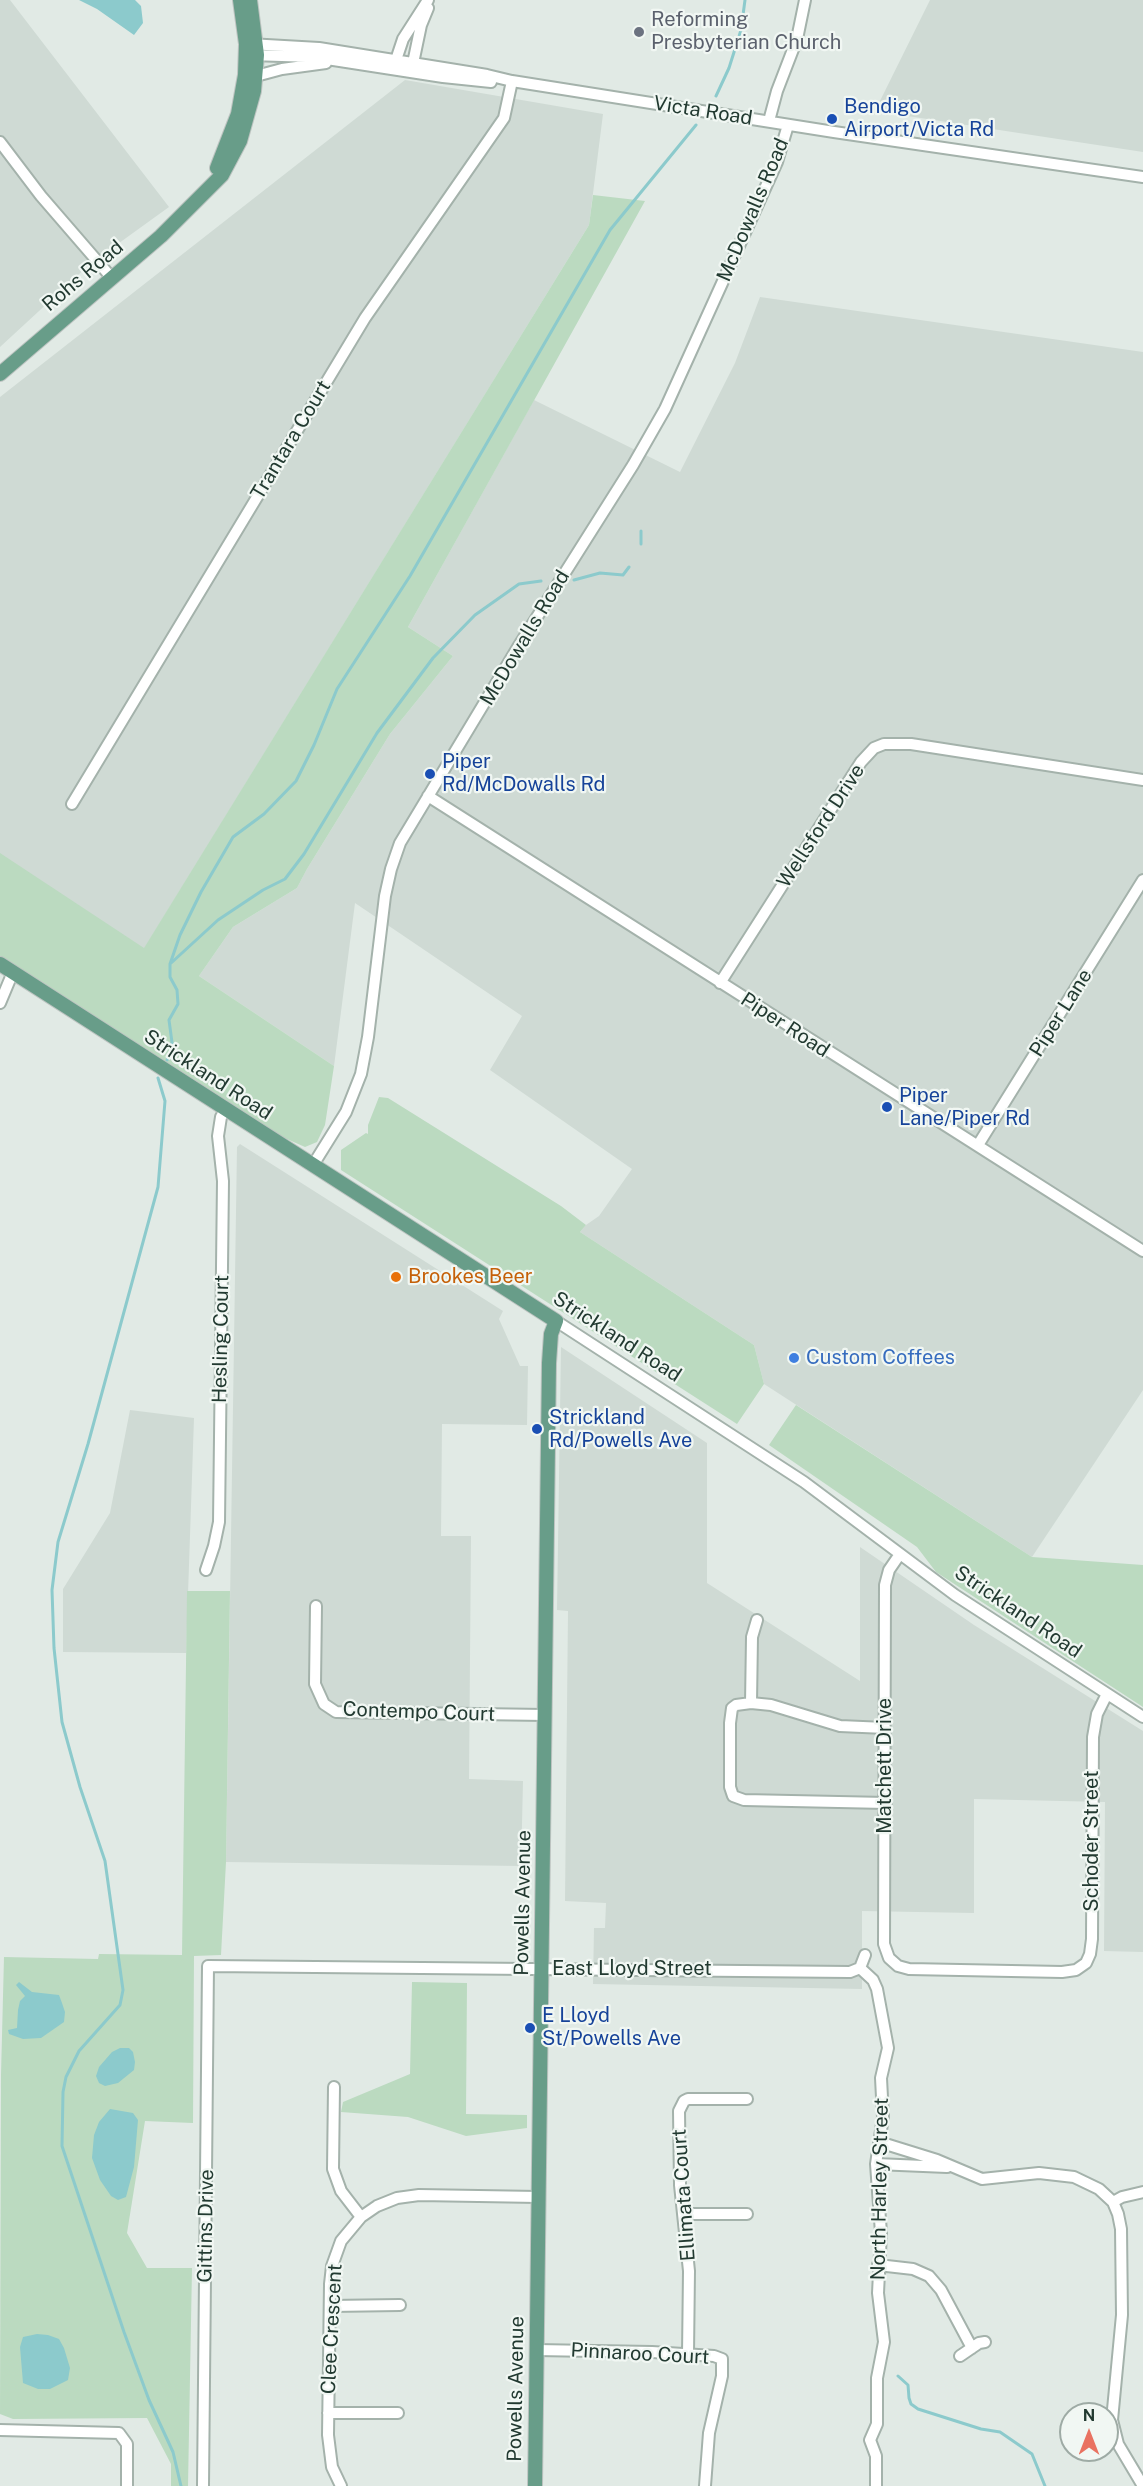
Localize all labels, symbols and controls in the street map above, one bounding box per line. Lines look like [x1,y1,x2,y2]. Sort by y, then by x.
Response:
place label: Reforming Presbyterian Church [651,8,841,55]
marker: Reforming Presbyterian Church [632,25,646,39]
street label: Victa Road [652,91,754,131]
place label: Bendigo Airport/Victa Rd [844,95,994,142]
marker: Bendigo Airport/Victa Rd [825,112,839,126]
street label: McDowalls Road [712,135,794,285]
street label: Rohs Road [38,235,128,317]
street label: Trantara Court [246,376,336,504]
street label: McDowalls Road [475,566,575,710]
place label: Piper Rd/McDowalls Rd [442,750,606,797]
street label: Wellsford Drive [772,760,870,892]
marker: Piper Rd/McDowalls Rd [423,767,437,781]
street label: Piper Lane [1025,965,1097,1061]
street label: Piper Road [736,987,834,1063]
street label: Strickland Road [139,1025,277,1125]
place label: Piper Lane/Piper Rd [899,1084,1030,1131]
marker: Piper Lane/Piper Rd [880,1100,894,1114]
place label: Brookes Beer [408,1265,533,1289]
marker: Brookes Beer [389,1270,403,1284]
street label: Hesling Court [208,1275,234,1403]
street label: Strickland Road [548,1287,686,1387]
place label: Custom Coffees [806,1346,955,1370]
marker: Custom Coffees [787,1351,801,1365]
place label: Strickland Rd/Powells Ave [549,1406,692,1453]
marker: Strickland Rd/Powells Ave [530,1422,544,1436]
street label: Strickland Road [950,1561,1086,1663]
street label: Contempo Court [342,1697,496,1727]
street label: Matchett Drive [873,1698,897,1834]
street label: Schoder Street [1080,1770,1104,1912]
street label: Powells Avenue [510,1830,536,1976]
street label: East Lloyd Street [552,1957,712,1981]
place label: E Lloyd St/Powells Ave [542,2004,681,2051]
marker: E Lloyd St/Powells Ave [523,2021,537,2035]
street label: North Harley Street [866,2097,894,2281]
street label: Ellimata Court [667,2128,701,2262]
street label: Gittins Drive [193,2169,219,2283]
street label: Clee Crescent [317,2263,347,2395]
street label: Powells Avenue [503,2316,529,2462]
street label: Pinnaroo Court [570,2338,710,2370]
north arrow [1059,2402,1119,2462]
text: N [1083,2406,1095,2425]

